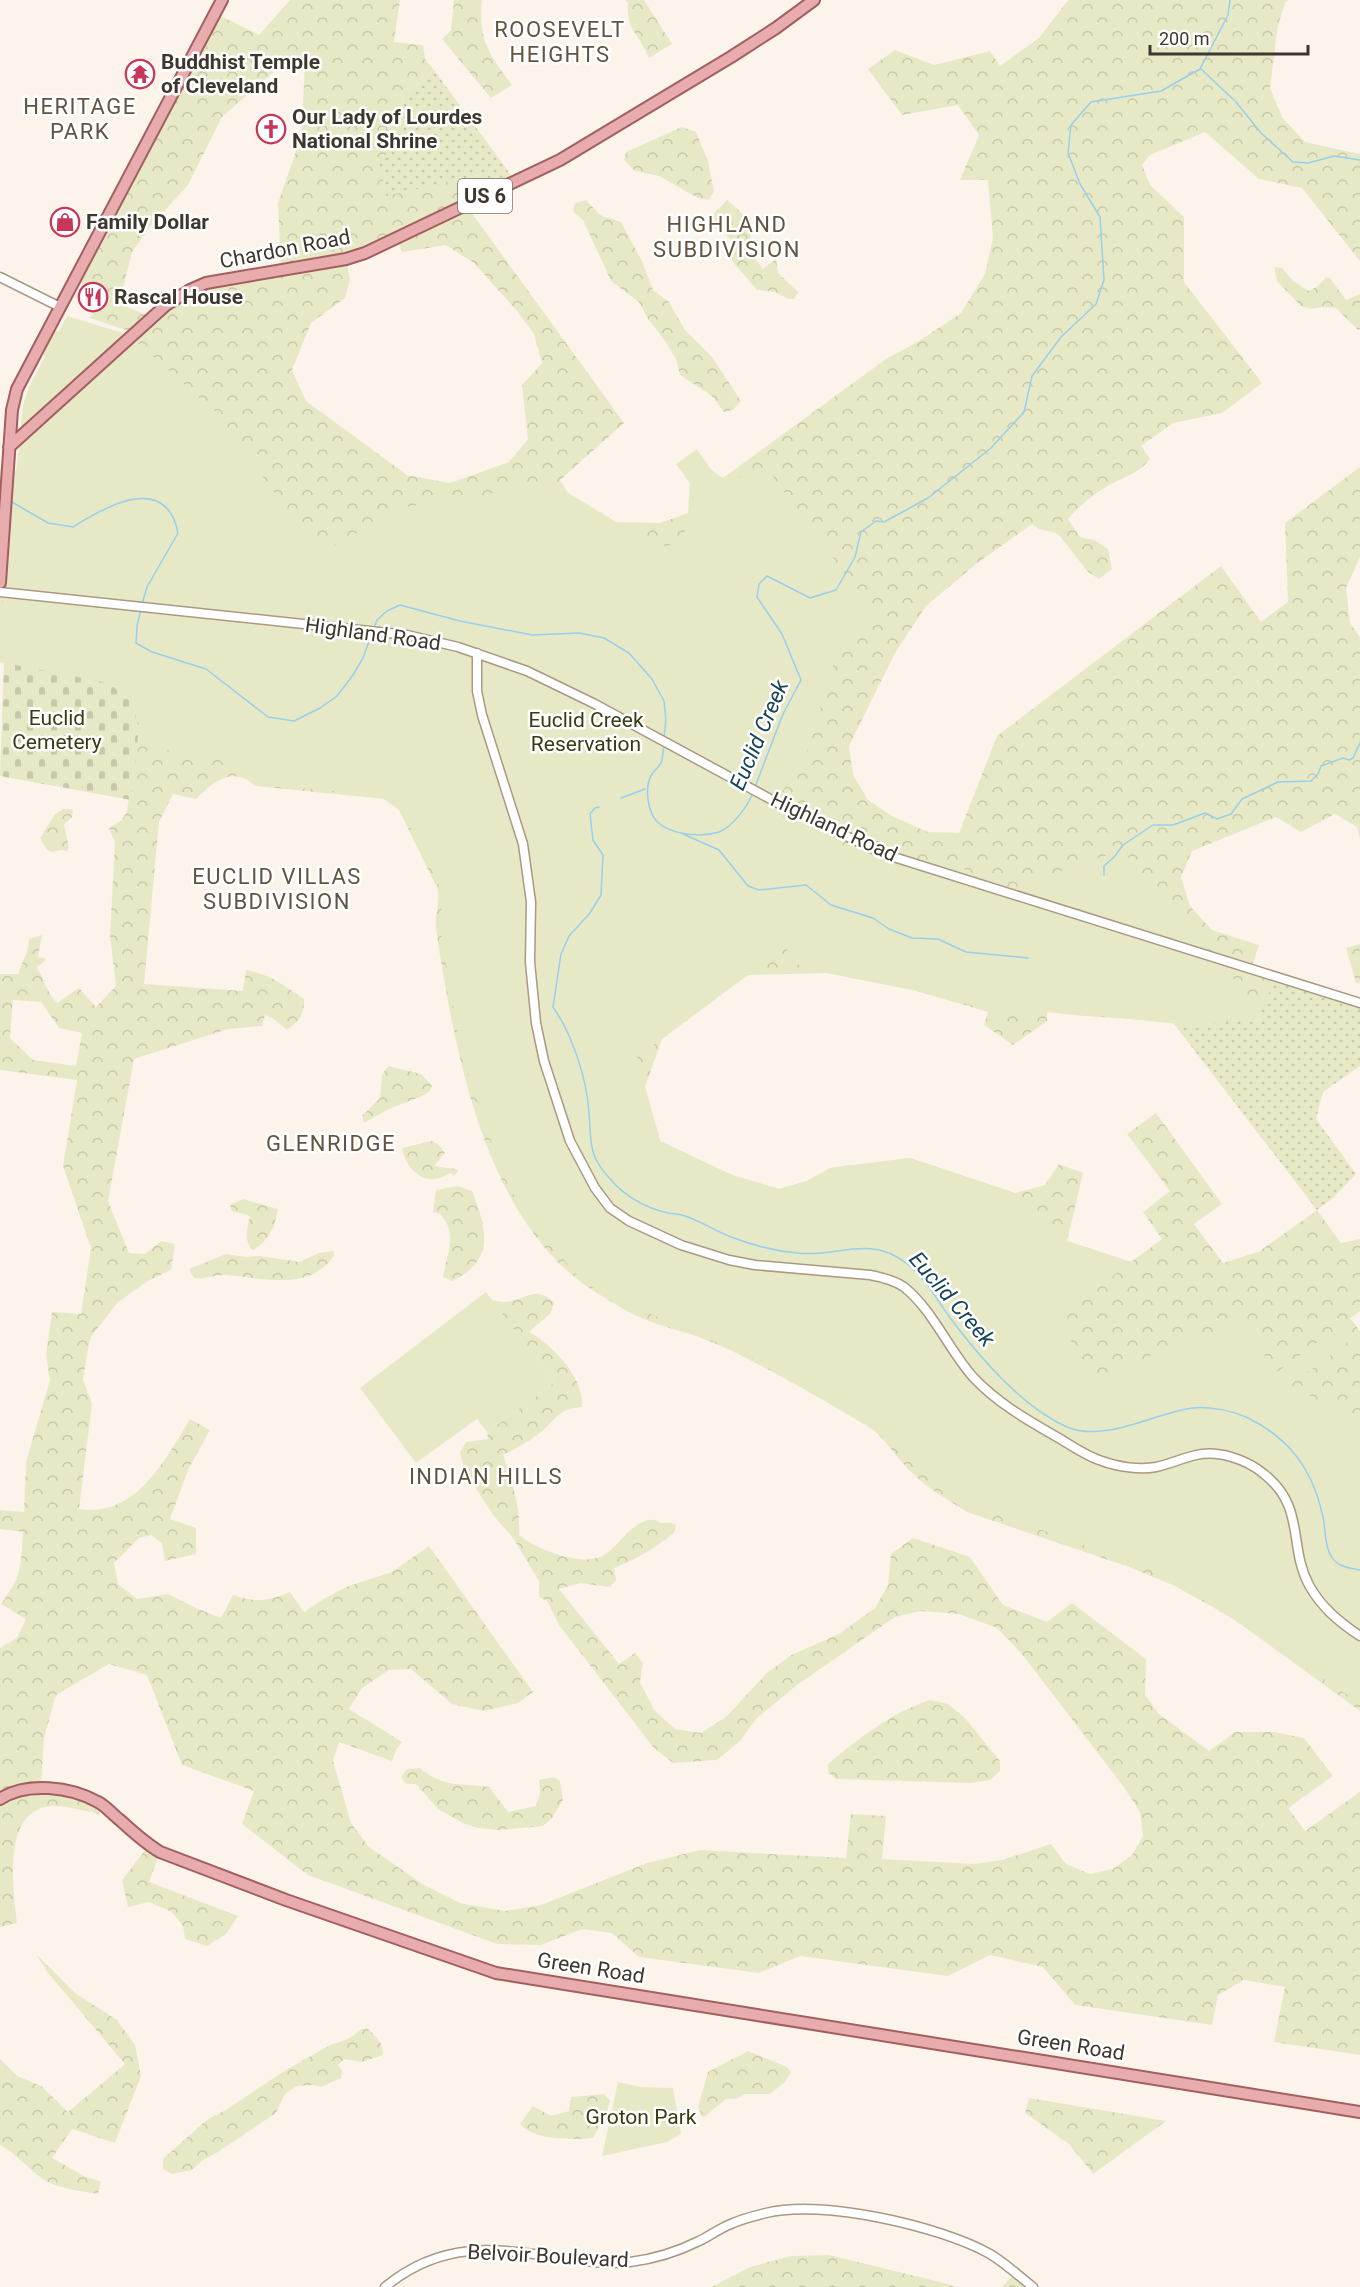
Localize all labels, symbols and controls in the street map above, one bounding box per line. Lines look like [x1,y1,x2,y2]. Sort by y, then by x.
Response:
district label: ROOSEVELT HEIGHTS [494,17,626,67]
scale bar [1150,18,1308,56]
text: 200 m [1159,28,1210,49]
place label: Buddhist Temple of Cleveland [161,50,320,98]
temple icon: Buddhist Temple of Cleveland [124,58,156,90]
district label: HERITAGE PARK [23,94,137,144]
place label: Our Lady of Lourdes National Shrine [292,105,483,153]
church icon: Our Lady of Lourdes National Shrine [255,113,287,145]
road number: US 6 [458,179,512,213]
shop icon: Family Dollar [49,206,81,238]
place label: Family Dollar [86,210,209,234]
district label: HIGHLAND SUBDIVISION [653,212,801,262]
street label: Chardon Road [218,225,352,273]
restaurant icon: Rascal House [77,281,109,313]
place label: Rascal House [114,285,243,309]
street label: Highland Road [304,613,442,655]
water label: Euclid Creek [725,675,794,794]
park label: Euclid Cemetery [12,706,102,754]
park label: Euclid Creek Reservation [528,708,644,756]
street label: Highland Road [767,787,901,867]
district label: EUCLID VILLAS SUBDIVISION [192,864,362,914]
district label: GLENRIDGE [266,1131,396,1156]
water label: Euclid Creek [904,1247,1001,1352]
district label: INDIAN HILLS [409,1464,563,1489]
street label: Green Road [536,1948,646,1988]
street label: Green Road [1016,2025,1126,2065]
park label: Groton Park [586,2105,697,2129]
street label: Belvoir Boulevard [467,2240,629,2272]

